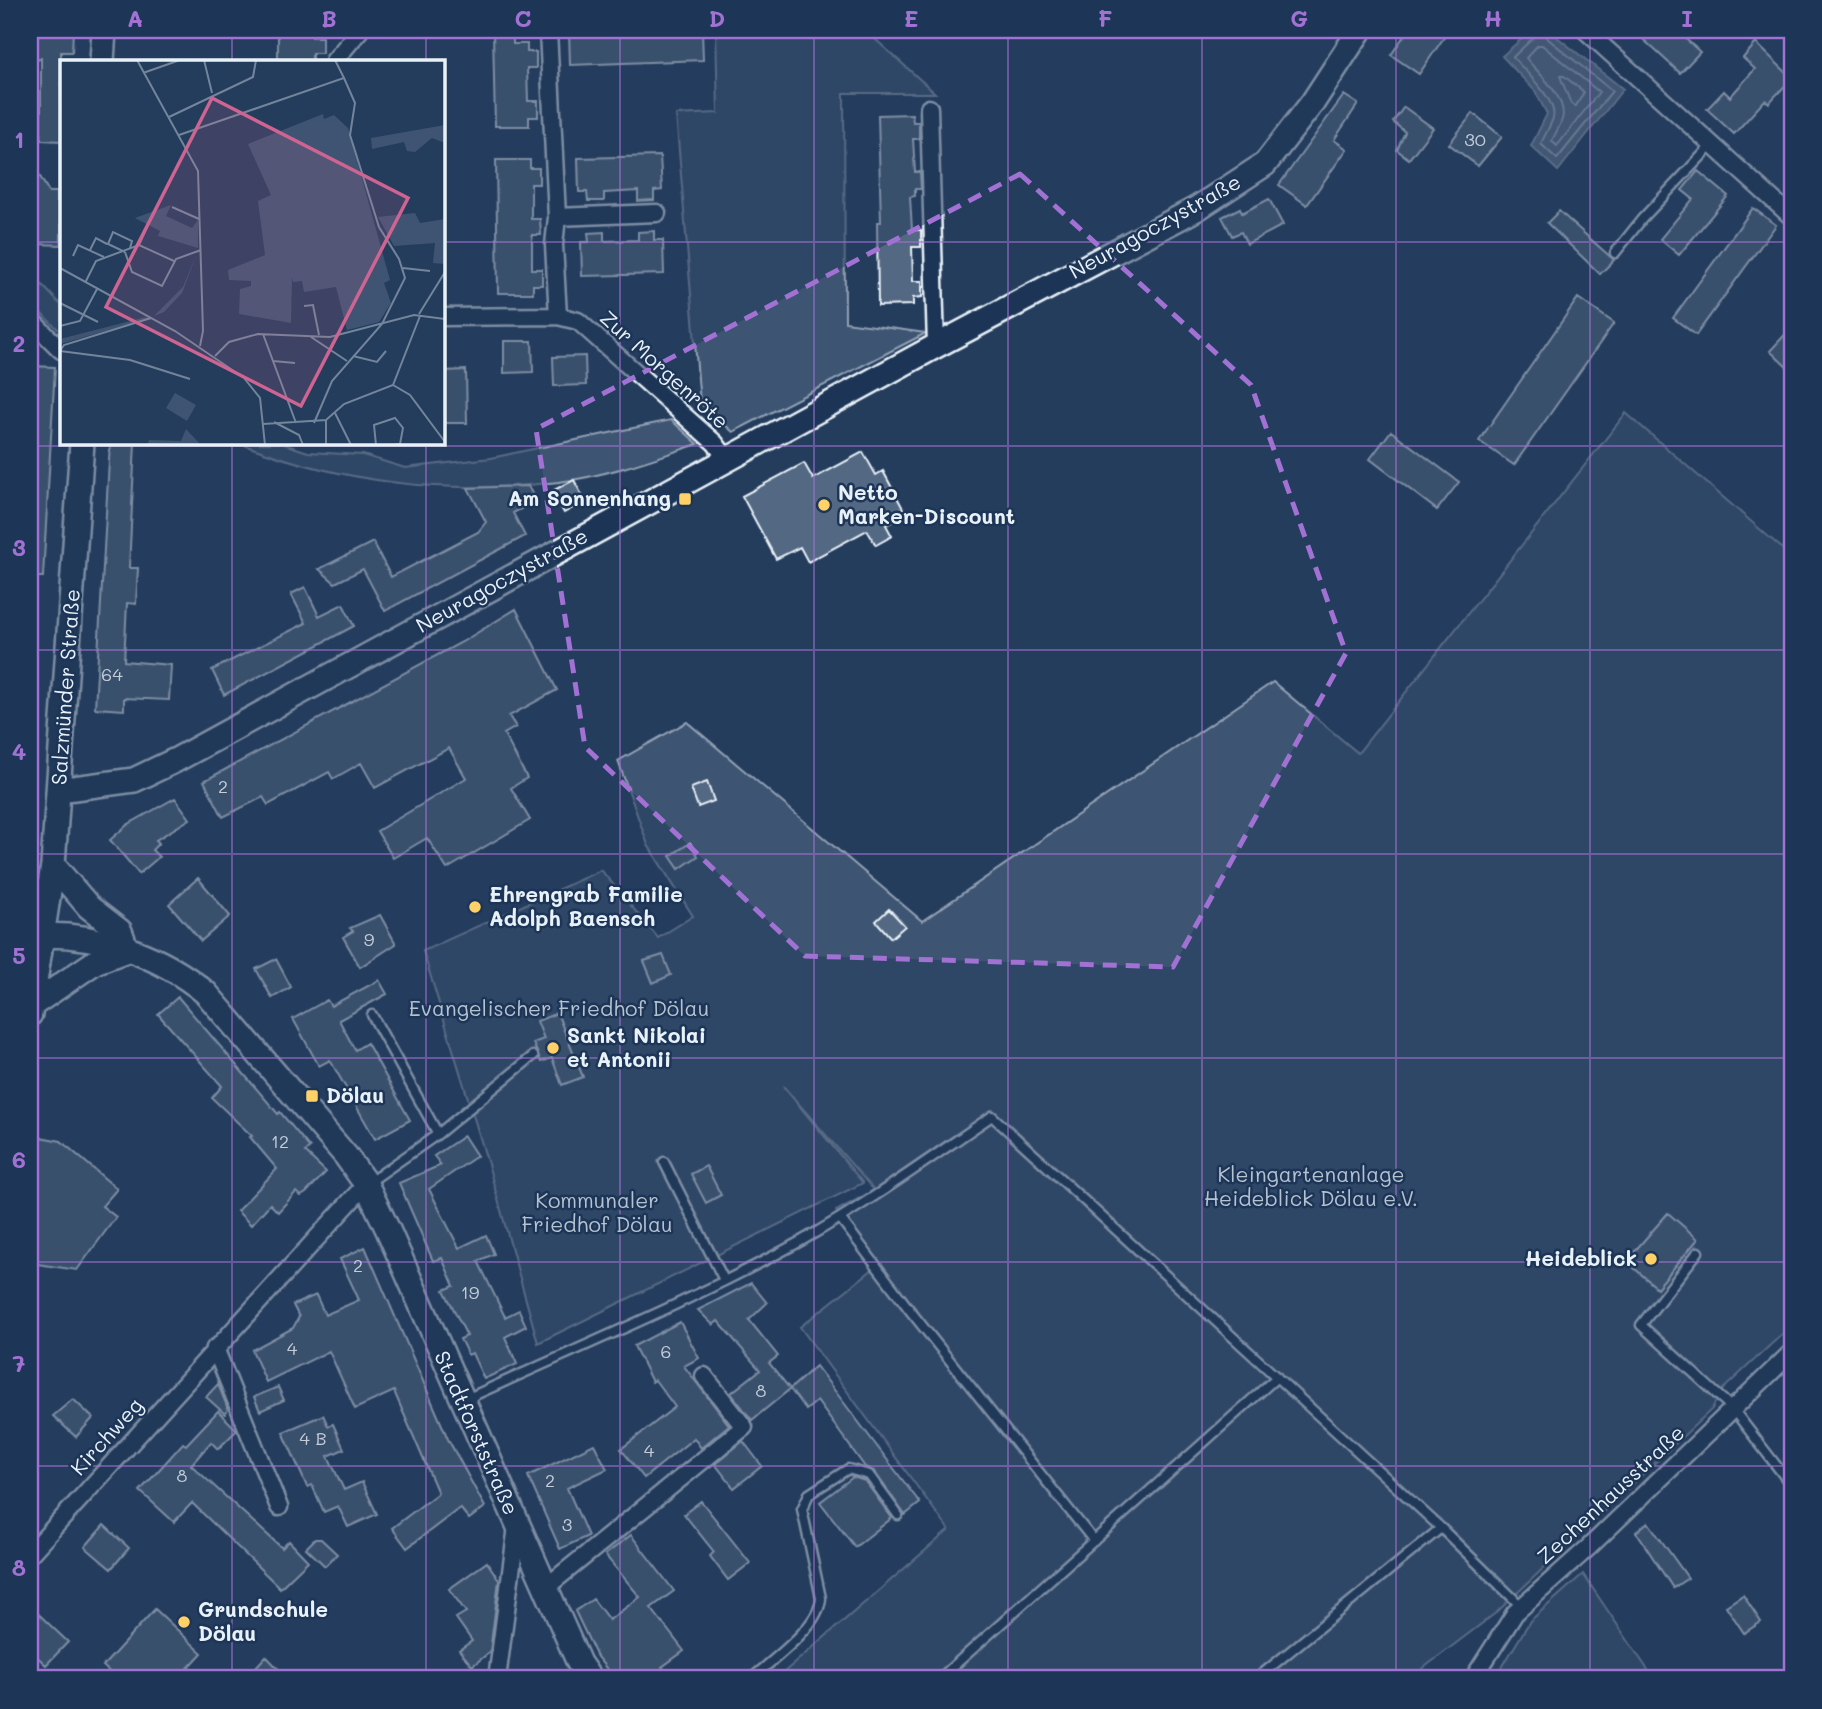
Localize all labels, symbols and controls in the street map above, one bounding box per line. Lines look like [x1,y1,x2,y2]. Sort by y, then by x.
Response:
text: A [127,3,143,33]
text: B [321,3,337,33]
text: C [514,3,532,33]
text: D [709,3,725,33]
text: E [904,3,918,33]
text: F [1098,3,1112,33]
text: G [1290,3,1308,33]
text: H [1484,3,1502,33]
text: I [1681,3,1693,33]
inset map [60,60,444,444]
text: 1 [14,124,24,154]
house number: 30 [1464,127,1486,151]
street label: Neuragoczystraße [1063,167,1245,284]
street label: Zur Morgenröte [595,304,735,434]
text: 2 [13,328,25,358]
place label: Netto Marken-Discount [838,478,1015,529]
place label: Am Sonnenhang [508,484,671,511]
marker: Am Sonnenhang [677,491,693,507]
marker: Netto Marken-Discount [816,497,832,513]
street label: Neuragoczystraße [410,521,592,638]
text: 3 [12,532,26,562]
street label: Salzmünder Straße [44,588,85,786]
house number: 64 [101,662,123,686]
text: 4 [12,736,26,766]
house number: 2 [218,774,228,798]
place label: Ehrengrab Familie Adolph Baensch [489,880,683,931]
marker: Ehrengrab Familie Adolph Baensch [467,899,483,915]
house number: 9 [364,927,375,951]
text: 5 [12,940,26,970]
park label: Evangelischer Friedhof Dölau [409,994,709,1021]
place label: Sankt Nikolai et Antonii [567,1021,706,1072]
marker: Sankt Nikolai et Antonii [545,1040,561,1056]
place label: Dölau [326,1081,384,1108]
marker: Dölau [304,1088,320,1104]
house number: 12 [271,1129,289,1153]
text: 6 [12,1144,26,1174]
park label: Kleingartenanlage Heideblick Dölau e.V. [1204,1160,1418,1211]
park label: Kommunaler Friedhof Dölau [522,1186,672,1237]
place label: Heideblick [1525,1244,1637,1271]
marker: Heideblick [1643,1251,1659,1267]
house number: 2 [353,1253,363,1277]
house number: 19 [461,1280,480,1304]
house number: 4 [287,1336,298,1360]
house number: 6 [661,1339,671,1363]
street label: Stadtforststraße [429,1346,526,1519]
text: 7 [13,1348,26,1378]
house number: 8 [756,1378,767,1402]
street label: Kirchweg [64,1392,148,1480]
street label: Zechenhausstraße [1531,1419,1689,1569]
house number: 4 B [299,1426,327,1450]
house number: 4 [644,1438,655,1462]
house number: 8 [177,1463,188,1487]
house number: 2 [545,1468,555,1492]
house number: 3 [562,1512,572,1536]
text: 8 [12,1552,26,1582]
place label: Grundschule Dölau [198,1595,328,1646]
marker: Grundschule Dölau [176,1614,192,1630]

